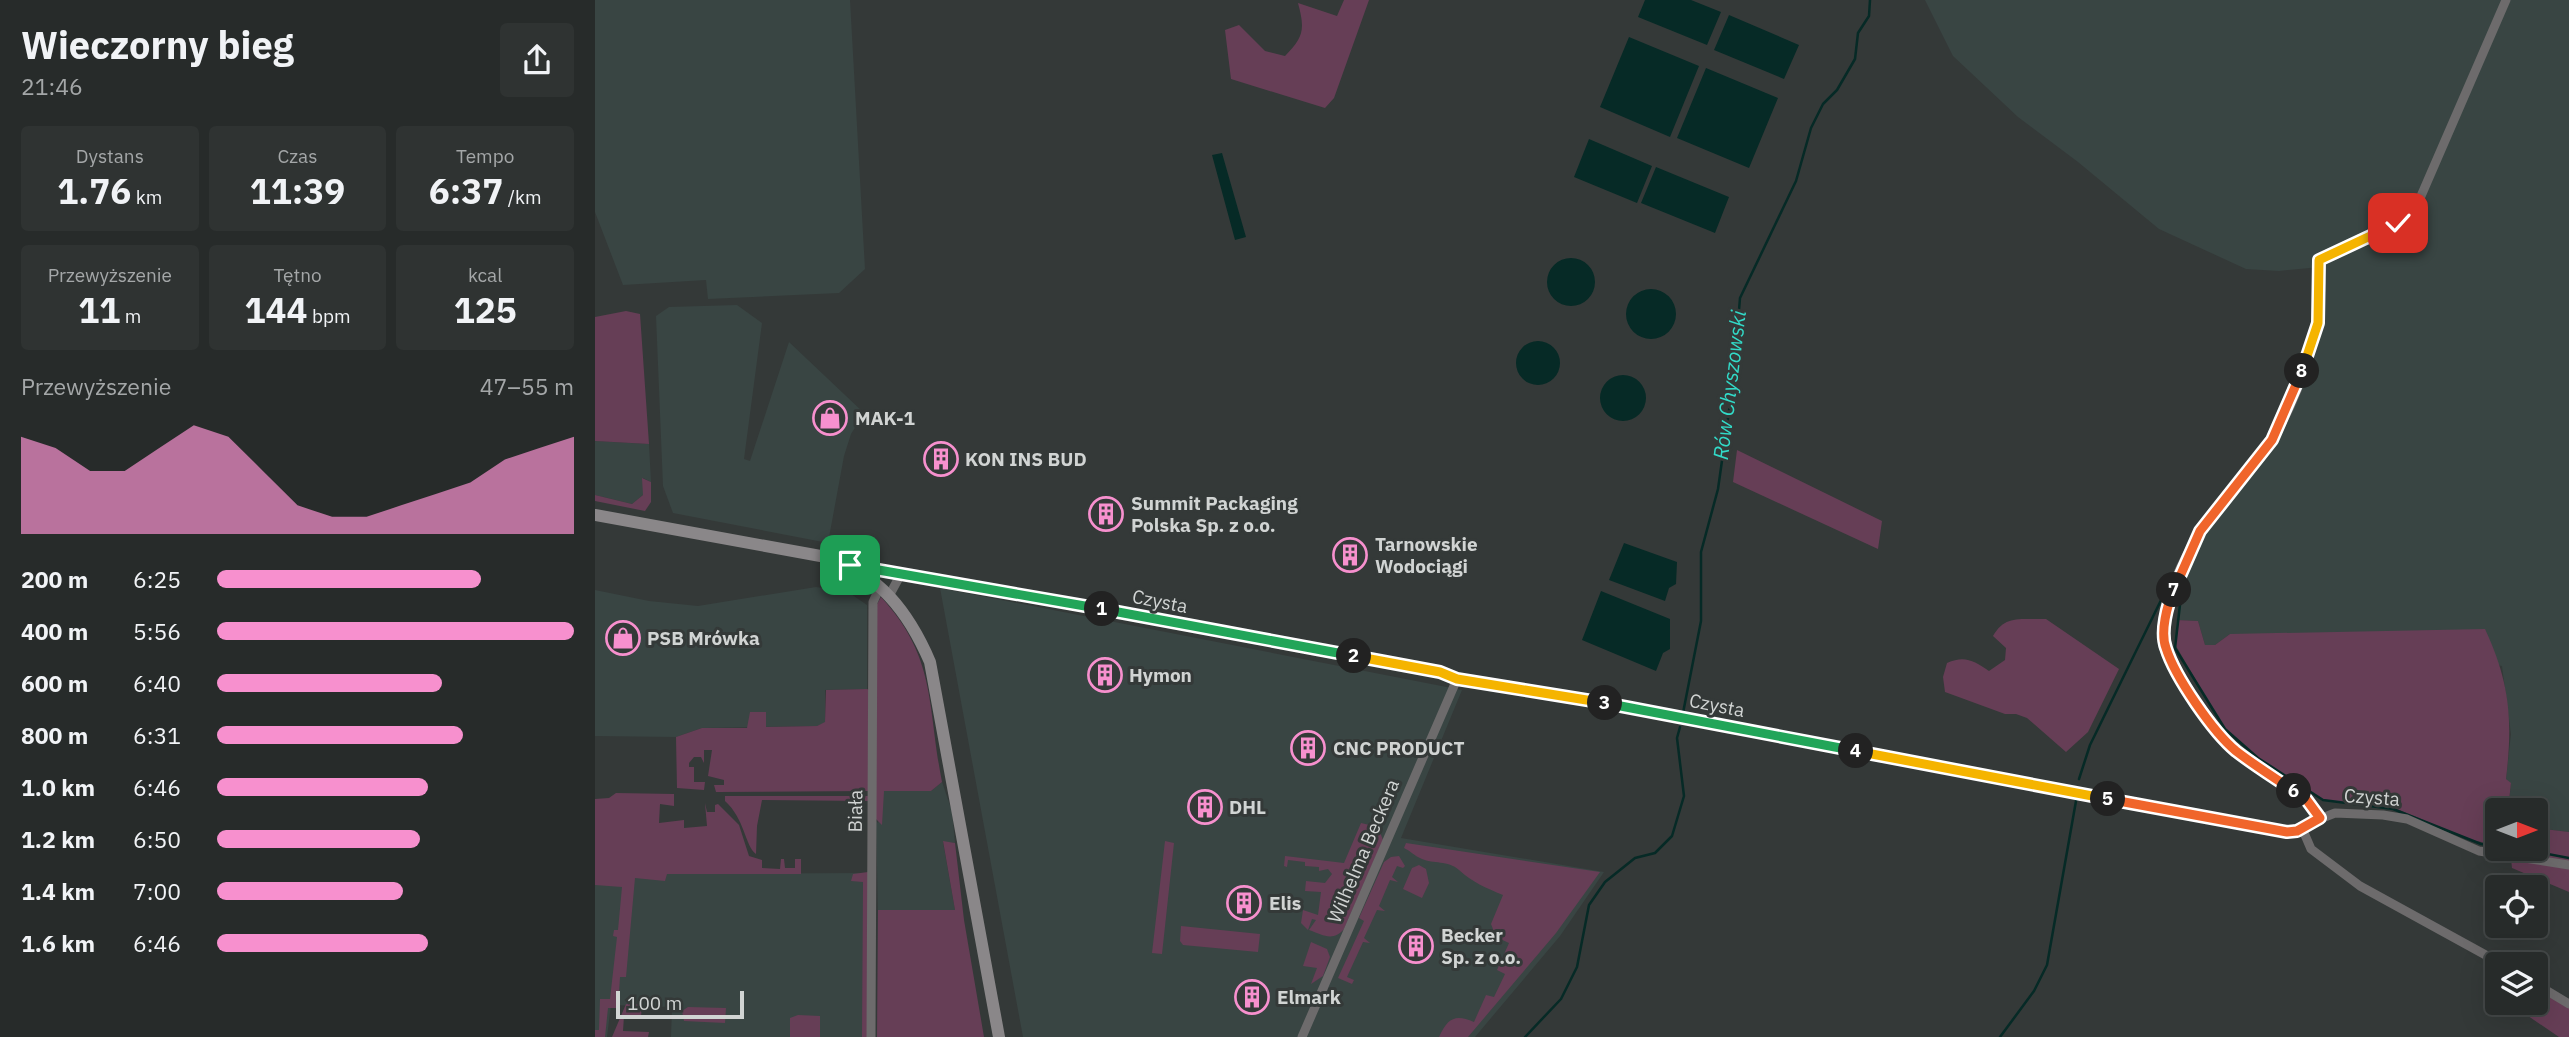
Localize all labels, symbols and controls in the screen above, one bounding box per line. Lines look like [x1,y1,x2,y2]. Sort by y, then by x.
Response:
text: Wieczorny bieg [21,20,294,69]
button: share [500,23,574,97]
text: 21:46 [21,71,83,101]
text: Dystans [76,144,144,168]
text: Czas [277,144,318,168]
text: Tempo [456,144,514,168]
text: 1.76 [57,168,131,214]
text: 11:39 [250,168,345,214]
text: 6:37 [429,168,503,214]
text: km [131,185,162,209]
text: /km [503,185,542,209]
pin [2368,193,2428,253]
icon: check [2379,204,2417,242]
text: Przewyższenie [48,263,172,287]
text: Tętno [273,263,322,287]
text: kcal [468,263,502,287]
text: 11 [78,287,120,333]
text: 144 [244,287,307,333]
text: 125 [454,287,517,333]
text: m [120,304,141,328]
text: bpm [307,304,351,328]
water label: Rów Chyszowski [1706,308,1752,461]
pin: 8 [2285,354,2319,388]
text: 8 [2296,358,2307,382]
text: Przewyższenie [21,371,171,401]
text: 47–55 m [480,371,574,401]
shop icon: MAK-1 [811,399,849,437]
place label: MAK-1 [855,406,916,430]
building icon: KON INS BUD [922,440,960,478]
place label: KON INS BUD [965,447,1087,471]
place label: Summit Packaging Polska Sp. z o.o. [1131,491,1298,537]
building icon: Summit Packaging Polska Sp. z o.o. [1087,495,1125,533]
place label: Tarnowskie Wodociągi [1375,532,1478,578]
pin [820,535,880,595]
building icon: Tarnowskie Wodociągi [1331,536,1369,574]
icon: arrive [831,546,869,584]
text: 200 m [21,564,88,594]
text: 6:25 [133,564,181,594]
pin: 7 [2157,572,2191,608]
text: 7 [2168,577,2179,601]
street label: Czysta [1130,584,1190,618]
pin: 1 [1085,592,1119,626]
text: 1 [1096,596,1107,620]
text: 400 m [21,616,88,646]
text: 5:56 [133,616,181,646]
shop icon: PSB Mrówka [604,619,642,657]
place label: PSB Mrówka [647,626,760,650]
pin: 2 [1337,638,1371,674]
text: 2 [1348,643,1359,667]
building icon: Hymon [1086,656,1124,694]
place label: Hymon [1129,663,1192,687]
text: 600 m [21,668,88,698]
text: 6:40 [133,668,181,698]
pin: 3 [1587,686,1623,720]
street label: Czysta [1687,688,1747,722]
text: 3 [1599,690,1610,714]
text: 800 m [21,720,88,750]
text: 6:31 [133,720,181,750]
building icon: CNC PRODUCT [1289,729,1327,767]
pin: 4 [1839,734,1873,768]
place label: CNC PRODUCT [1333,736,1465,760]
text: 4 [1850,738,1861,762]
text: 1.0 km [21,772,95,802]
text: 6:46 [133,772,181,802]
pin: 6 [2277,774,2311,808]
street label: Wilhelma Beckera [1322,775,1404,927]
text: 6 [2288,778,2299,802]
pin: 5 [2091,782,2125,816]
street label: Czysta [2343,783,2401,811]
text: 5 [2102,786,2113,810]
building icon: DHL [1186,788,1224,826]
street label: Biała [843,789,867,833]
place label: DHL [1229,795,1266,819]
north arrow [2485,798,2548,861]
map controls [2485,798,2548,1015]
text: 1.2 km [21,824,95,854]
text: 6:50 [133,824,181,854]
button: locate [2485,875,2548,938]
text: 1.4 km [21,876,95,906]
text: 7:00 [133,876,181,906]
building icon: Elis [1225,884,1263,922]
place label: Elis [1269,891,1301,915]
place label: Becker Sp. z o.o. [1441,923,1521,969]
building icon: Becker Sp. z o.o. [1397,927,1435,965]
text: 1.6 km [21,928,95,958]
text: 6:46 [133,928,181,958]
button: layers [2485,952,2548,1015]
building icon: Elmark [1233,978,1271,1016]
place label: Elmark [1277,985,1341,1009]
scale bar [616,988,744,1020]
text: 100 m [627,991,682,1015]

